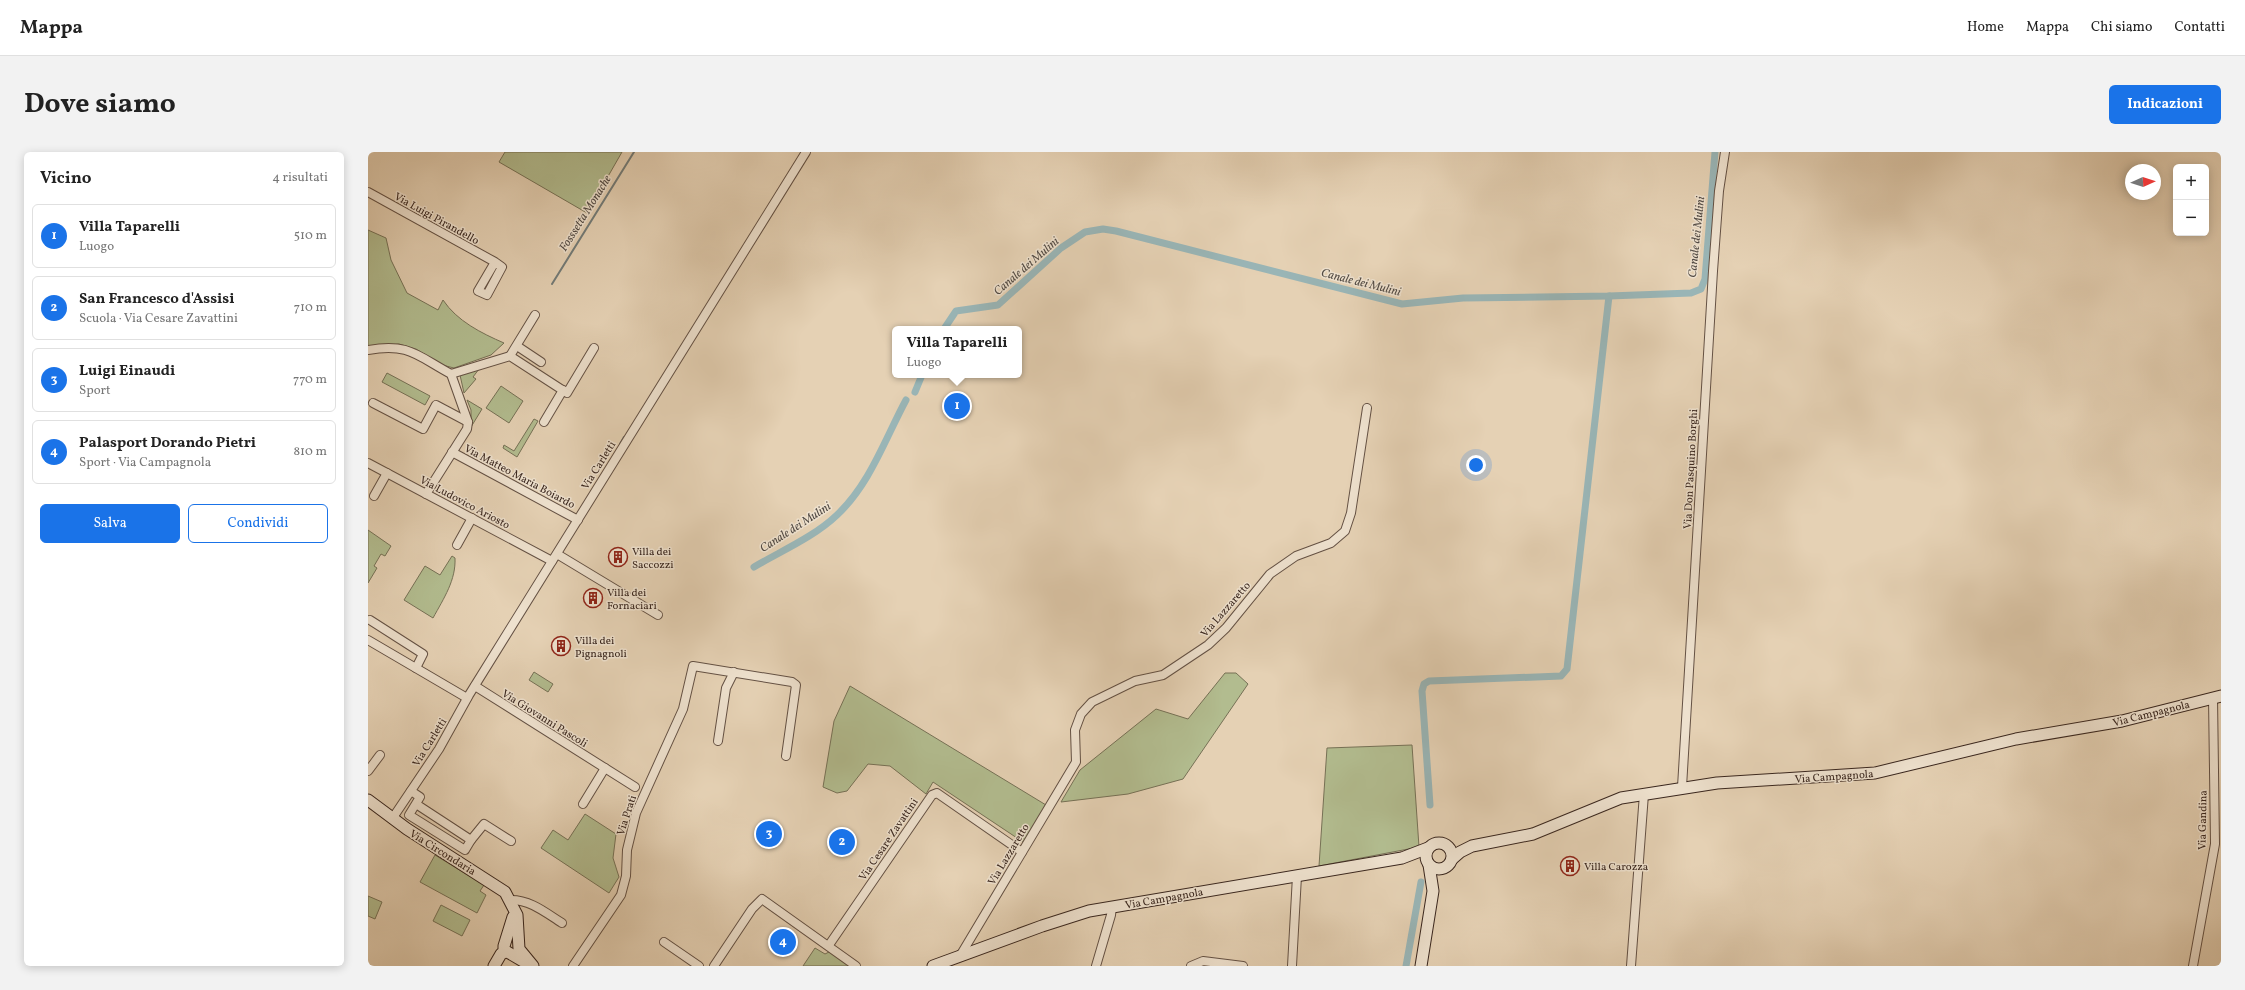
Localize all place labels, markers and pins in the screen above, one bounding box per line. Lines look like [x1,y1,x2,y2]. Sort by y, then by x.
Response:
pin: 1 [944,391,970,421]
place label: Villa dei Saccozzi [632,545,674,573]
building icon: Villa dei Saccozzi [607,546,629,568]
place label: Villa dei Fornaciari [607,586,657,614]
building icon: Villa dei Fornaciari [582,587,604,609]
place label: Villa dei Pignagnoli [575,634,627,662]
building icon: Villa dei Pignagnoli [550,635,572,657]
pin: 3 [756,819,782,849]
pin: 2 [829,827,855,857]
building icon: Villa Carozza [1559,855,1581,877]
place label: Villa Carozza [1584,860,1649,875]
pin: 4 [770,927,796,957]

